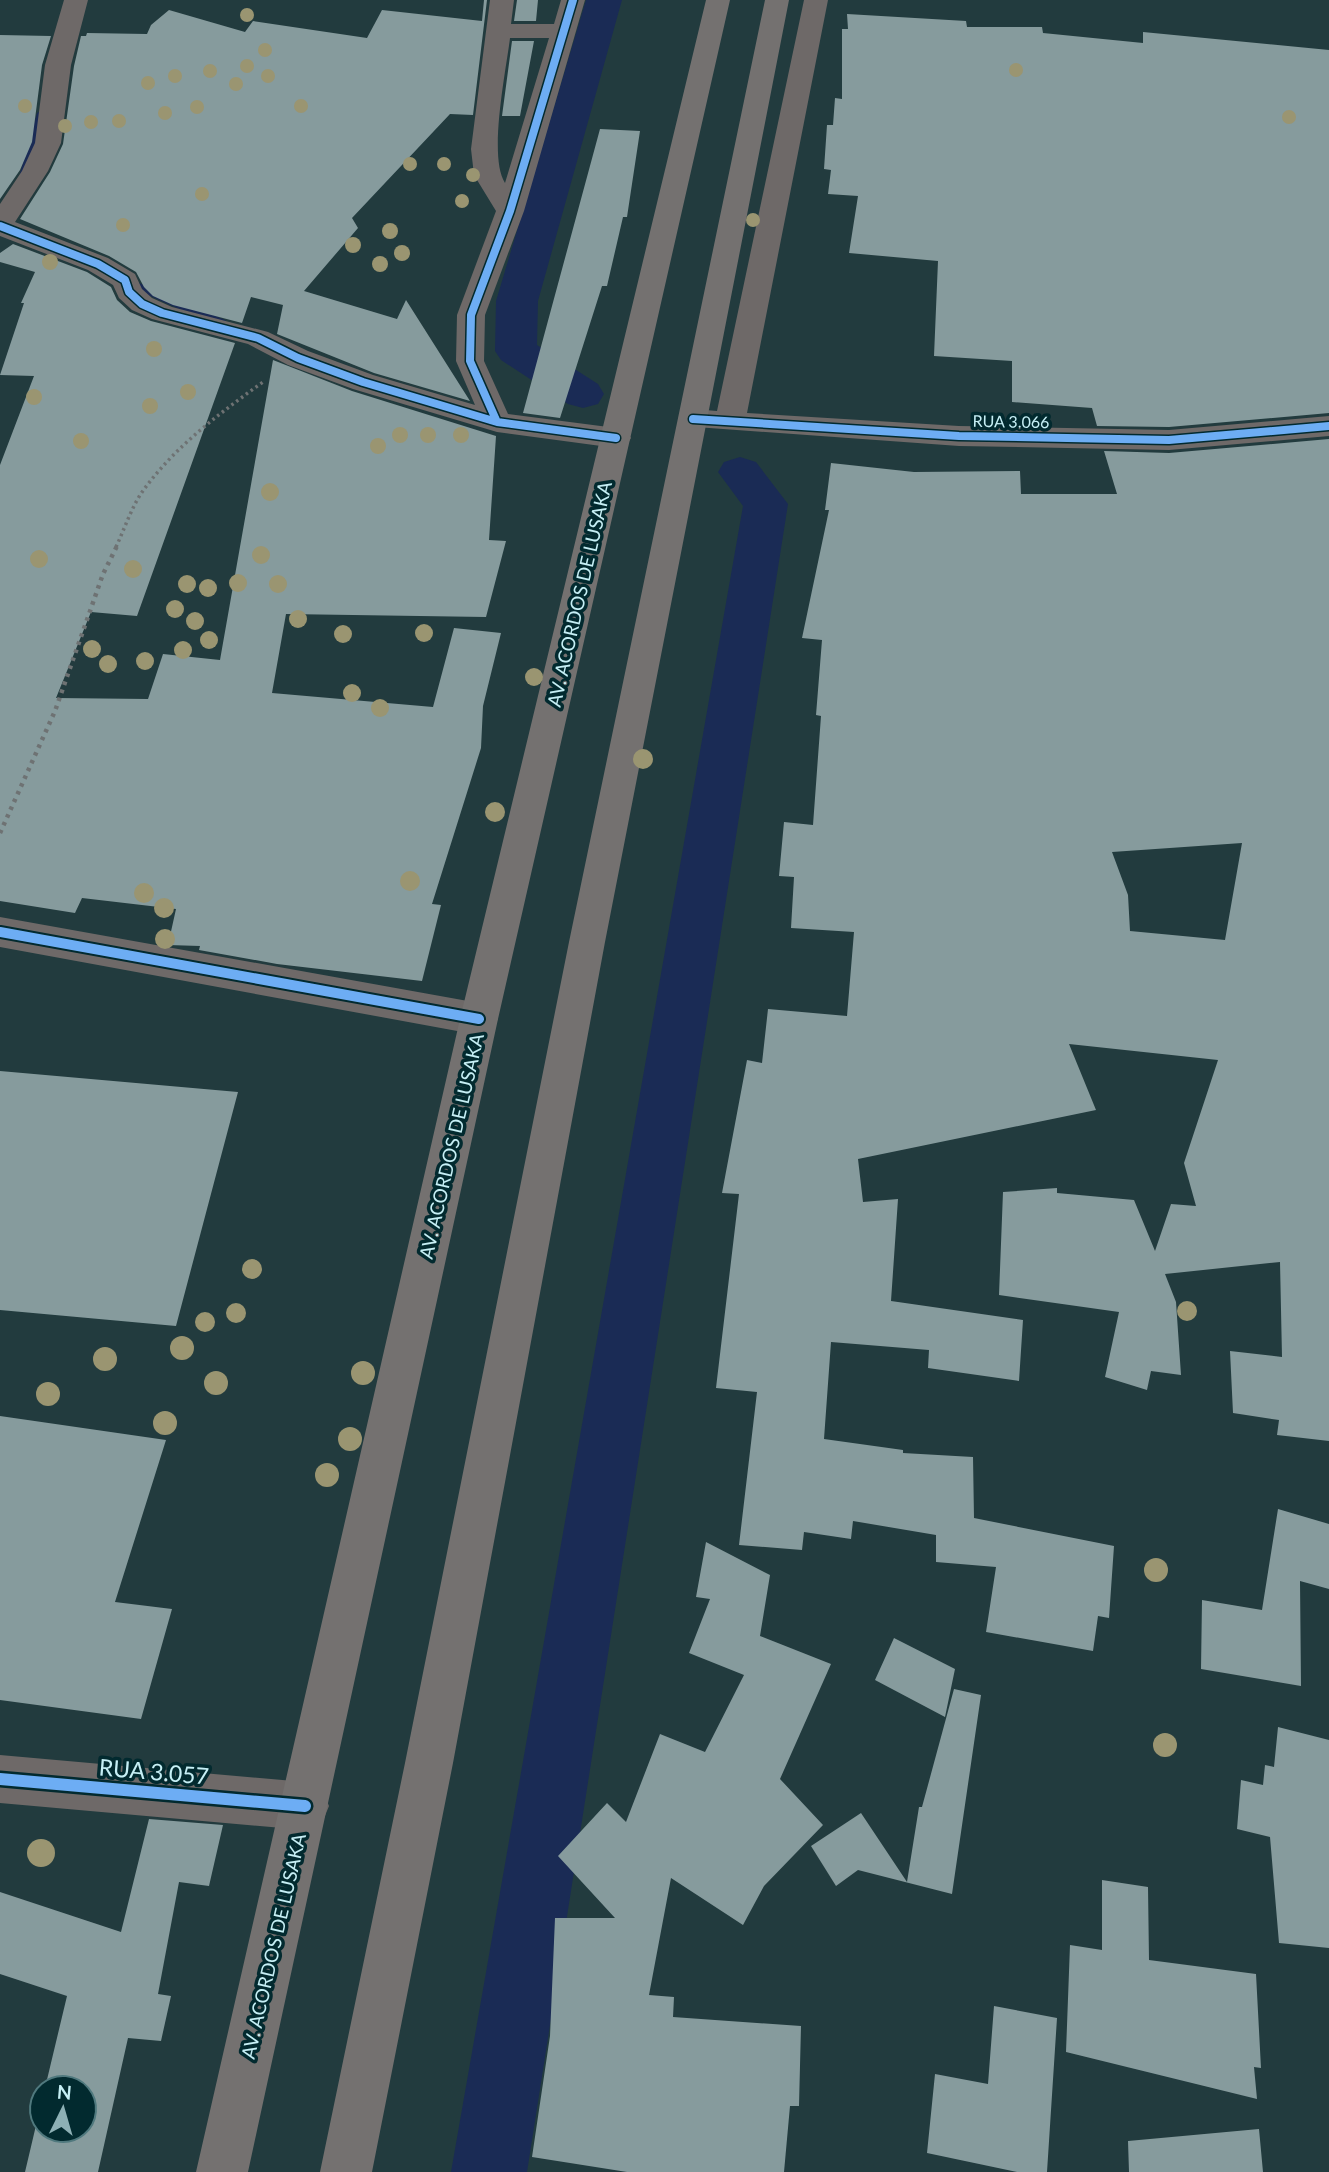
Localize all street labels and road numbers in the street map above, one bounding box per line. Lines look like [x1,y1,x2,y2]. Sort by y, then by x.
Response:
street label: RUA 3.066 [972,411,1050,431]
street label: AV. ACORDOS DE LUSAKA [542,479,616,709]
street label: AV. ACORDOS DE LUSAKA [414,1031,488,1261]
street label: RUA 3.057 [98,1752,210,1790]
street label: AV. ACORDOS DE LUSAKA [236,1831,310,2061]

